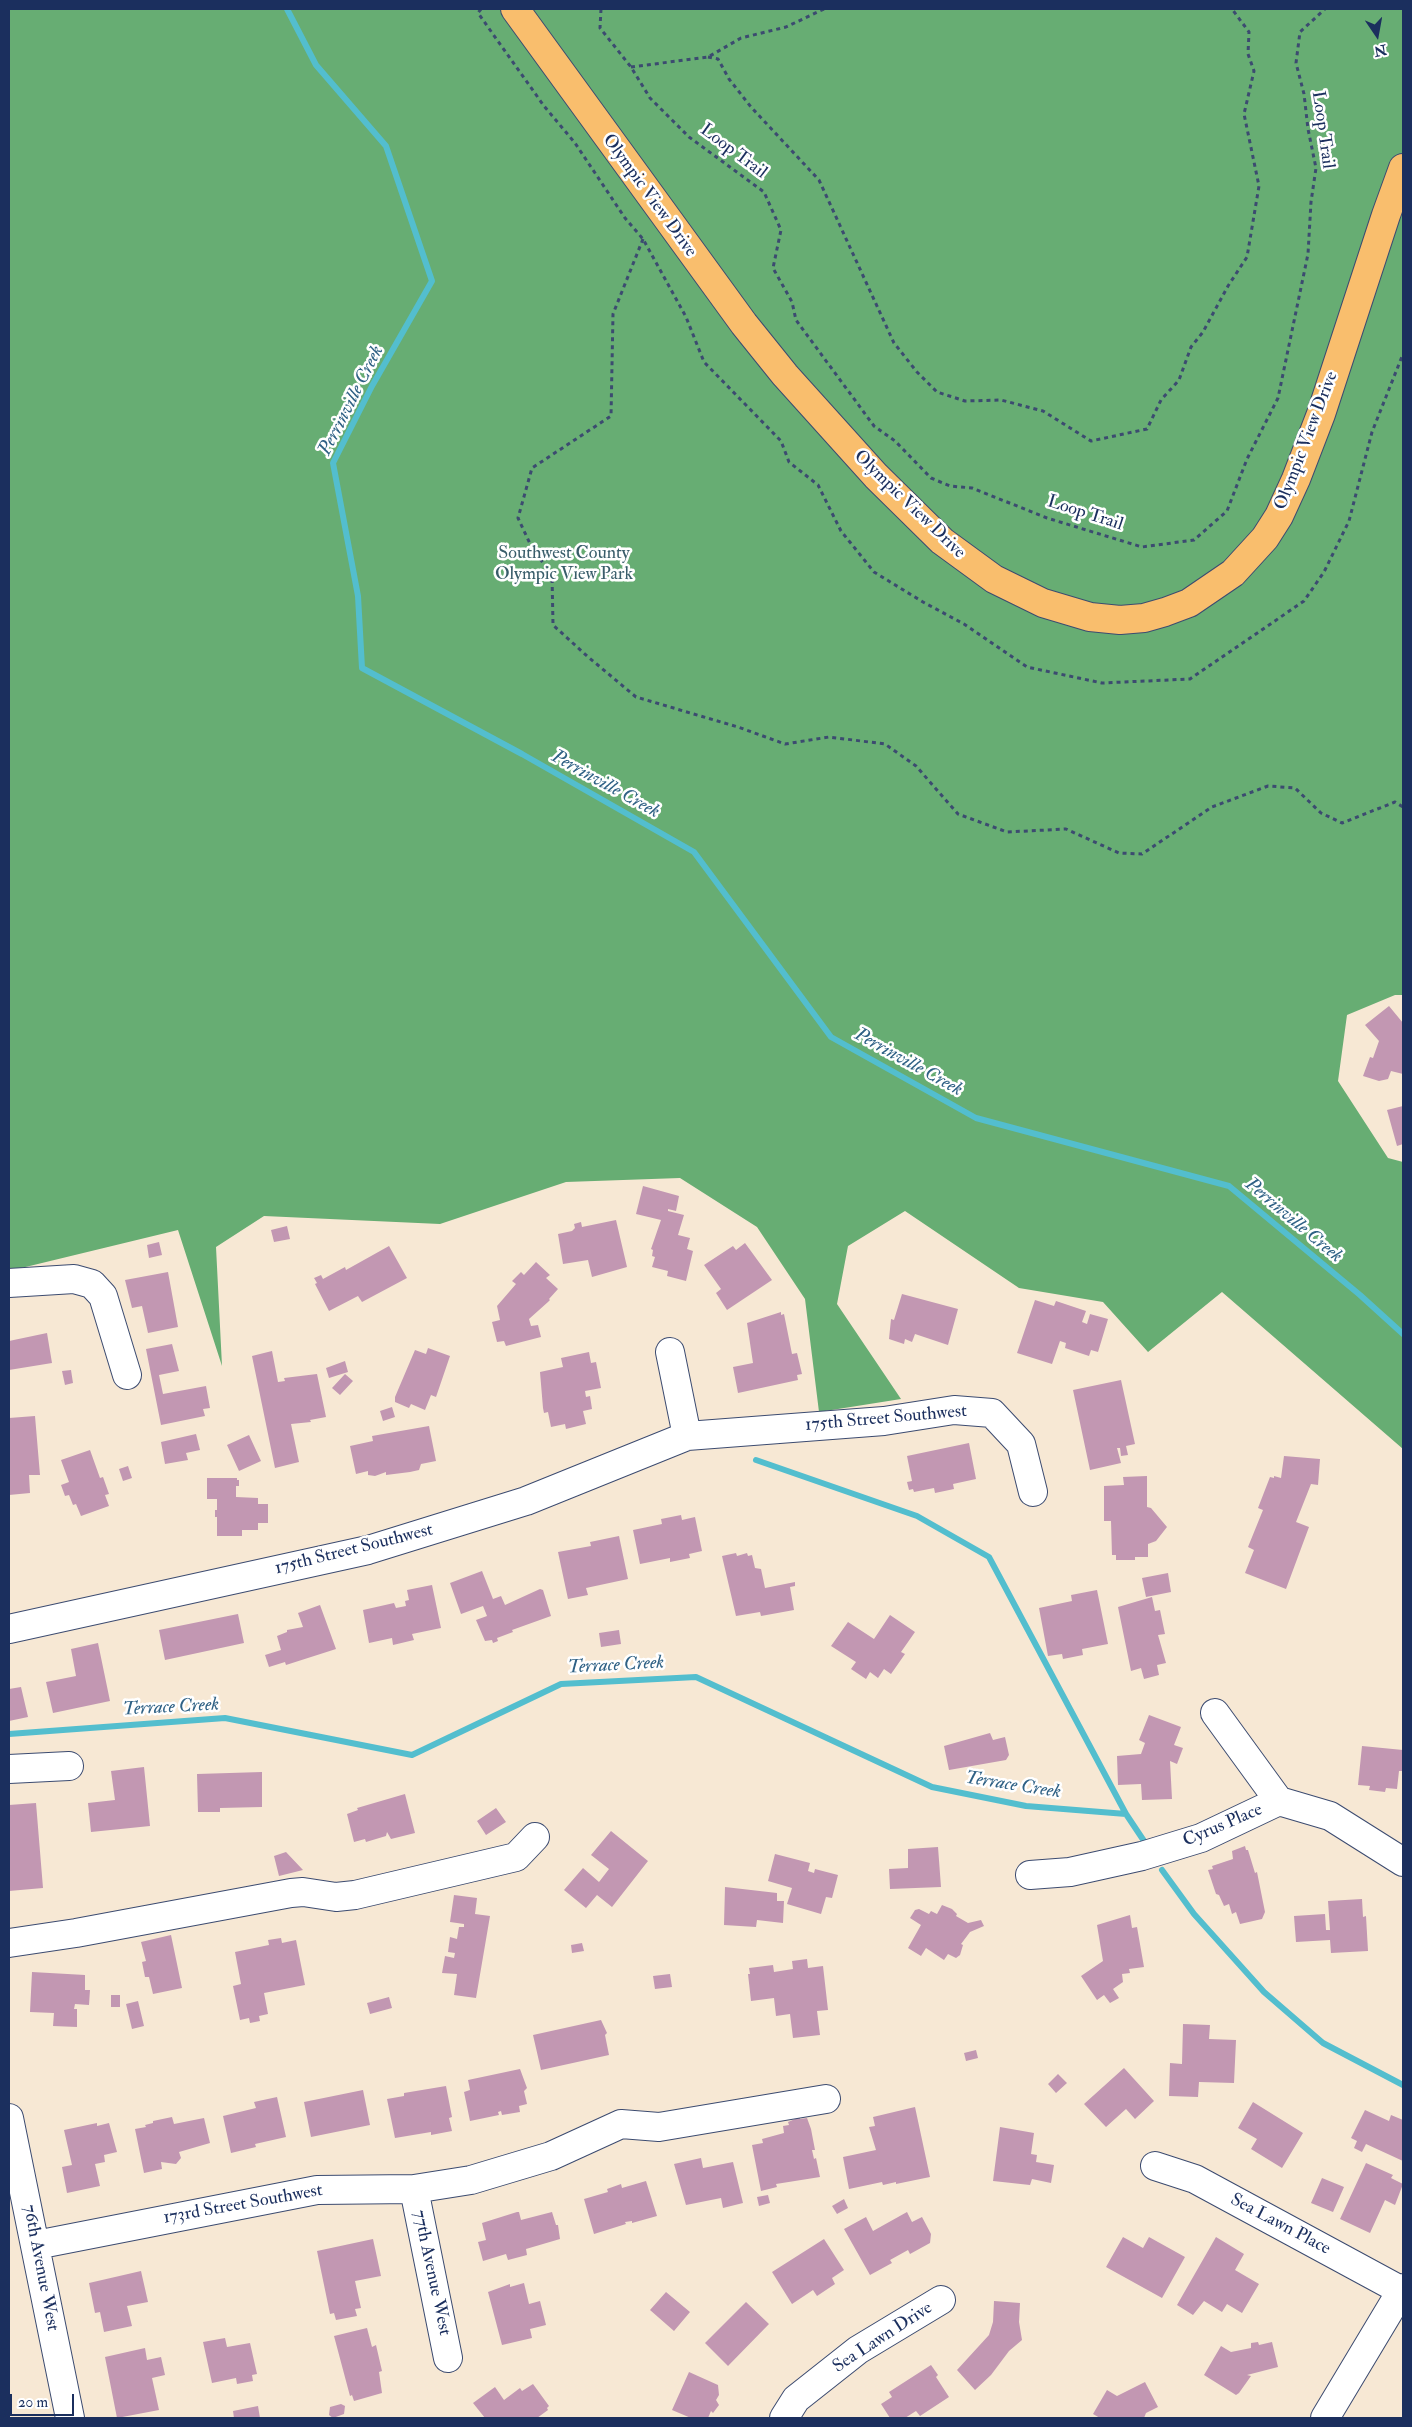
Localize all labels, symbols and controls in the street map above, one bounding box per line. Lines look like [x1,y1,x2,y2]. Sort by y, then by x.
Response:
north arrow [1352,10,1402,60]
text: N [1372,41,1388,60]
street label: Loop Trail [1306,90,1338,170]
street label: Loop Trail [695,120,771,184]
street label: Olympic View Drive [597,130,701,262]
water label: Perrinville Creek [315,342,389,460]
street label: Olympic View Drive [1271,369,1343,513]
street label: Olympic View Drive [849,446,969,564]
street label: Loop Trail [1044,492,1126,536]
park label: Southwest County Olympic View Park [495,543,633,586]
water label: Perrinville Creek [547,746,663,824]
water label: Perrinville Creek [850,1024,966,1102]
water label: Perrinville Creek [1240,1174,1346,1268]
street label: 175th Street Southwest [804,1401,968,1437]
street label: 175th Street Southwest [273,1520,435,1580]
water label: Terrace Creek [567,1652,665,1680]
water label: Terrace Creek [122,1694,220,1722]
water label: Terrace Creek [964,1767,1062,1805]
street label: Cyrus Place [1180,1800,1266,1852]
street label: 173rd Street Southwest [162,2180,324,2230]
street label: Sea Lawn Place [1226,2190,1334,2260]
street label: 76th Avenue West [17,2203,63,2333]
street label: 77th Avenue West [407,2208,455,2338]
street label: Sea Lawn Drive [829,2298,937,2378]
scale bar [12,2384,76,2416]
text: 20 m [18,2393,48,2412]

